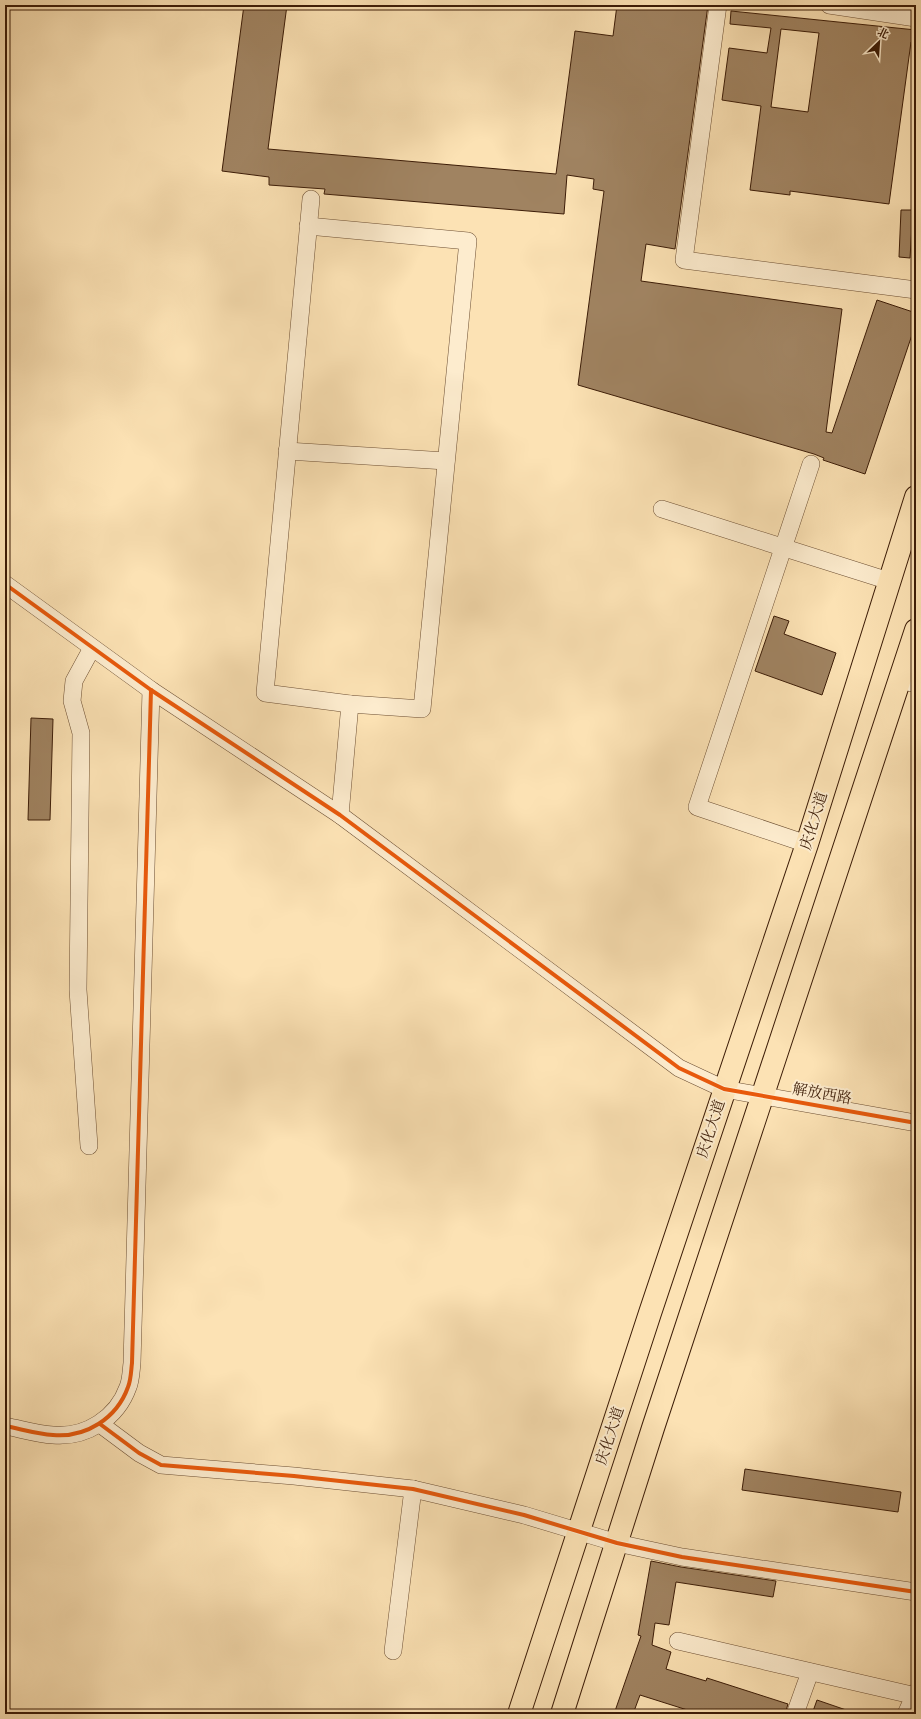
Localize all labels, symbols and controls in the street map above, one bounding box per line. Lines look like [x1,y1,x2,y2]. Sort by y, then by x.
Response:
north arrow [859,22,899,62]
text: 北 [875,25,891,43]
street label: 庆化大道 [796,790,832,852]
street label: 解放西路 [791,1079,853,1109]
street label: 庆化大道 [693,1098,729,1160]
street label: 庆化大道 [592,1405,628,1467]

